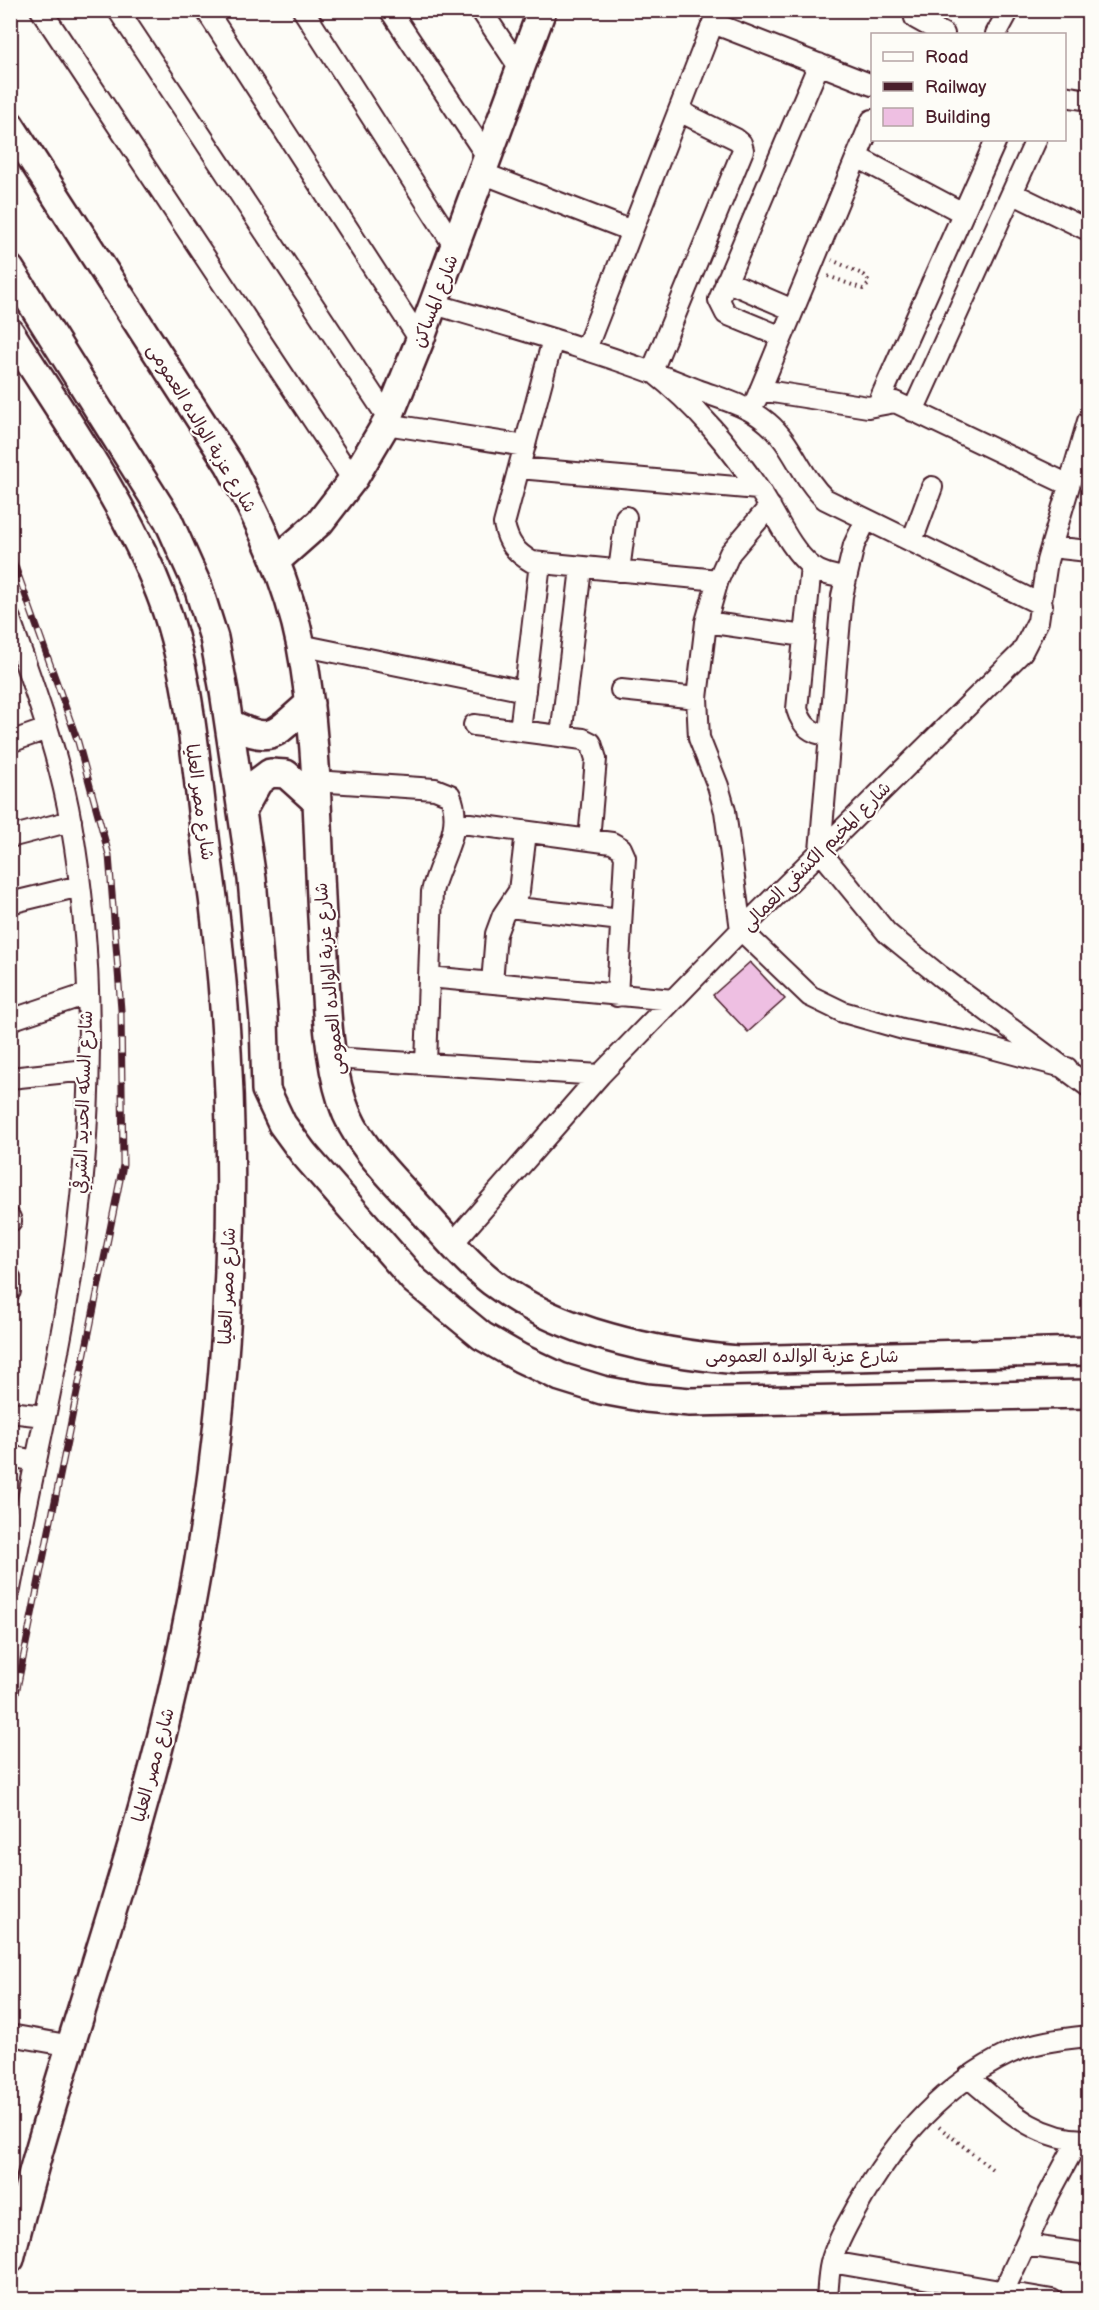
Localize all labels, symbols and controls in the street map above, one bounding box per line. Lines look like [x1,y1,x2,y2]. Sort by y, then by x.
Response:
legend [871,33,1066,141]
text: Road [925,47,969,68]
text: Railway [925,77,987,98]
text: Building [925,107,991,128]
street label: شارع المساكن [408,252,464,351]
street label: شارع عزبة الوالده العمومى [142,340,260,517]
street label: شارع مصر العليا [180,742,218,862]
street label: شارع المخيم الكشفى العمالى [737,777,897,937]
street label: شارع عزبة الوالده العمومى [311,882,349,1076]
street label: شارع السكه الحديد الشرقي [68,1010,99,1194]
street label: شارع مصر العليا [215,1227,241,1345]
street label: شارع عزبة الوالده العمومى [705,1346,899,1368]
street label: شارع مصر العليا [128,1706,180,1825]

